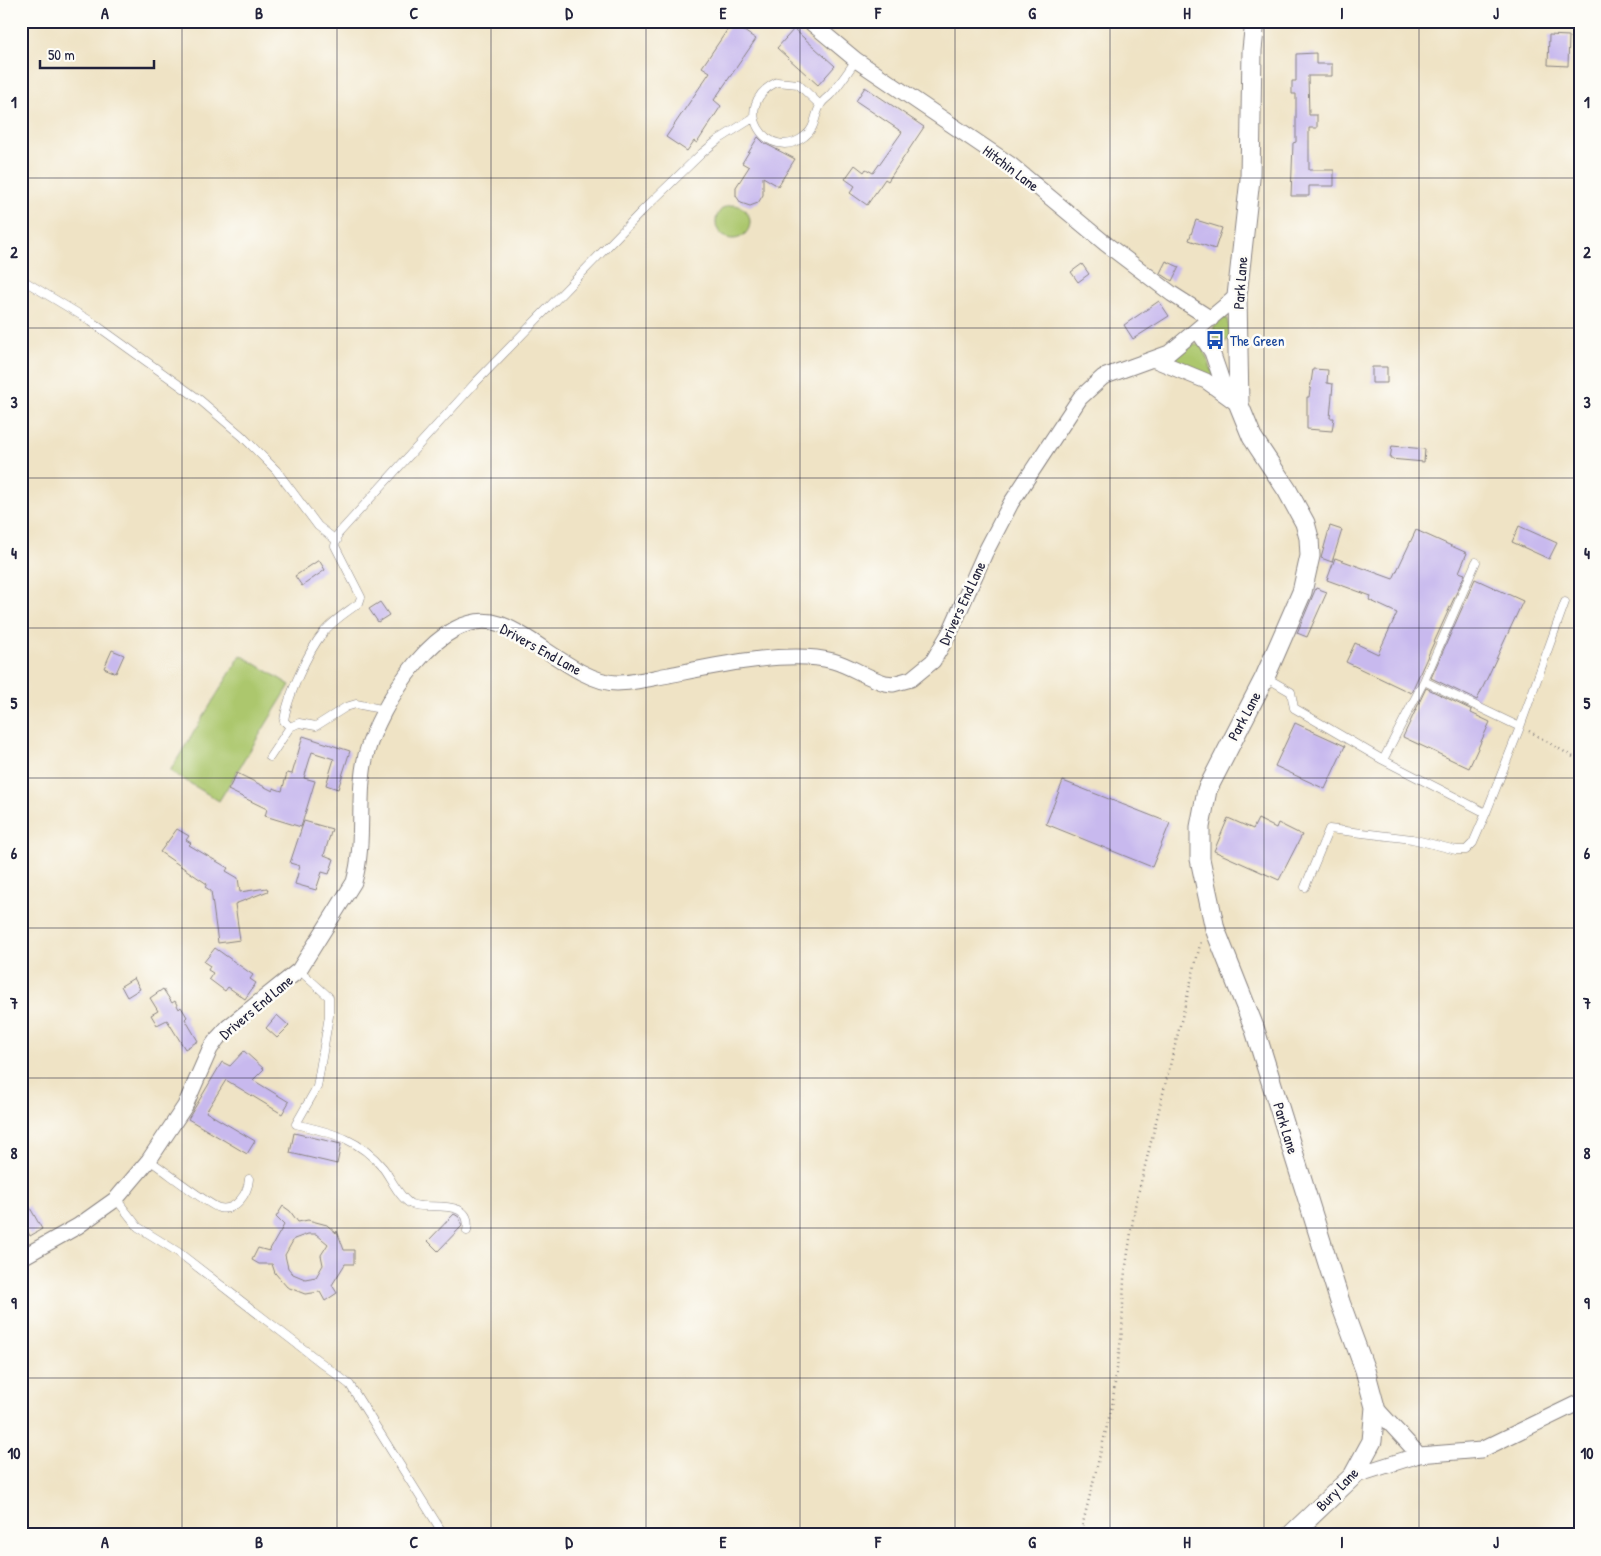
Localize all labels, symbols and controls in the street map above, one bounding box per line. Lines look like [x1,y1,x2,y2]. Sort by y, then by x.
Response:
text: A [101,2,109,24]
text: B [255,2,263,24]
text: C [410,2,419,24]
text: D [565,2,573,24]
text: E [719,2,727,24]
text: F [874,2,882,24]
text: G [1028,2,1036,24]
text: H [1183,2,1191,24]
text: I [1340,2,1344,24]
text: J [1493,2,1499,24]
scale bar [40,38,154,70]
text: 50 m [48,44,75,65]
text: 1 [11,91,17,113]
text: 1 [1584,91,1590,113]
street label: Hitchin Lane [979,140,1043,196]
text: 2 [10,241,18,263]
text: 2 [1583,241,1591,263]
street label: Park Lane [1228,256,1252,310]
bus stop icon: The Green [1204,329,1226,351]
place label: The Green [1230,330,1285,351]
text: 3 [10,391,18,413]
text: 3 [1583,391,1591,413]
text: 4 [11,542,17,564]
text: 4 [1584,542,1590,564]
street label: Drivers End Lane [933,558,991,648]
street label: Drivers End Lane [496,618,586,680]
street label: Park Lane [1222,688,1266,744]
text: 5 [11,692,18,714]
text: 5 [1584,692,1591,714]
text: 6 [11,842,18,864]
text: 6 [1584,842,1591,864]
street label: Drivers End Lane [215,970,297,1044]
text: 7 [9,992,18,1014]
text: 7 [1582,992,1591,1014]
street label: Park Lane [1268,1100,1304,1156]
text: 8 [11,1142,18,1164]
text: 8 [1584,1142,1591,1164]
text: 9 [11,1292,17,1314]
text: 9 [1584,1292,1590,1314]
text: 10 [8,1442,20,1464]
text: 10 [1581,1442,1593,1464]
street label: Bury Lane [1311,1462,1363,1515]
text: A [101,1531,109,1553]
text: B [255,1531,263,1553]
text: C [410,1531,419,1553]
text: D [565,1531,573,1553]
text: E [719,1531,727,1553]
text: F [874,1531,882,1553]
text: G [1028,1531,1036,1553]
text: H [1183,1531,1191,1553]
text: I [1340,1531,1344,1553]
text: J [1493,1531,1499,1553]

